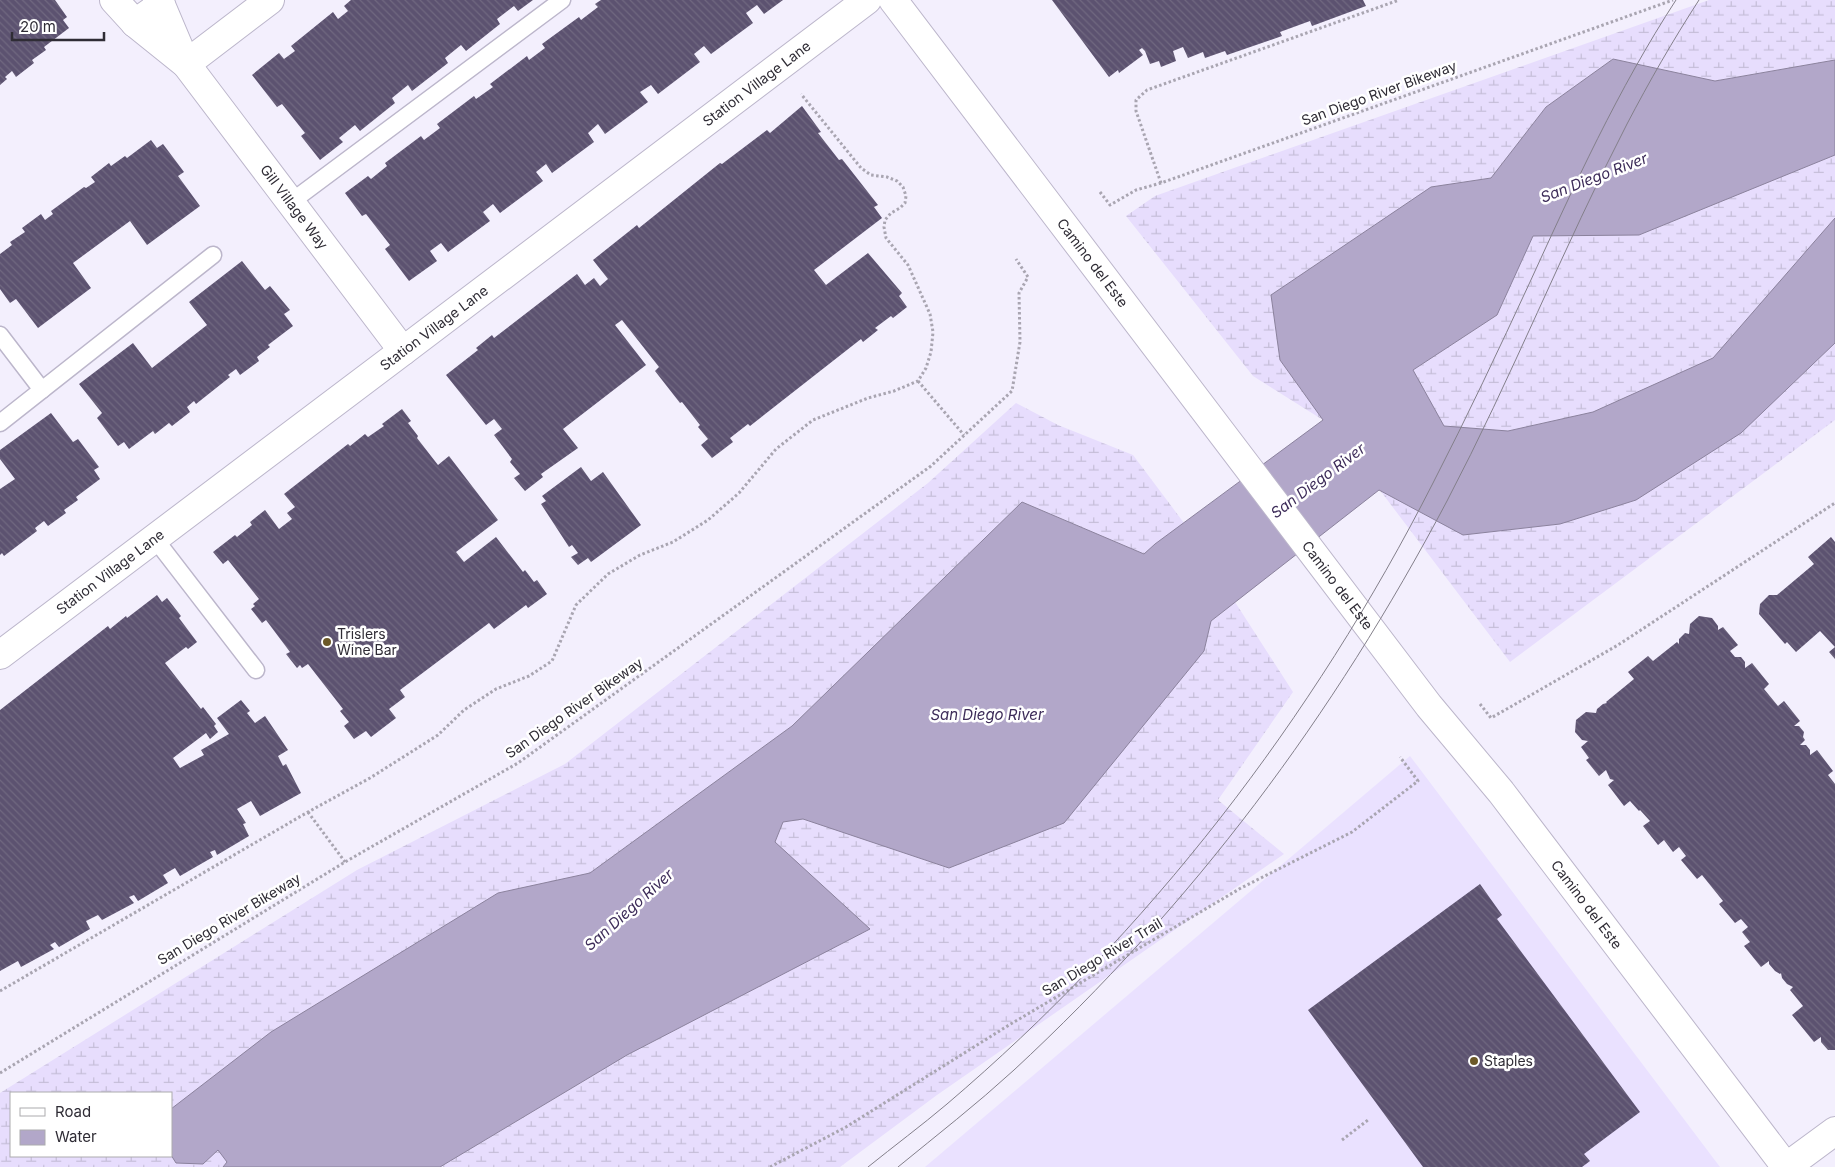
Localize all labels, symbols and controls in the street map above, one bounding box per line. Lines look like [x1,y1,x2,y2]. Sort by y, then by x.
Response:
scale bar [12,10,105,42]
text: 20 m [20,17,56,36]
street label: Station Village Lane [699,37,814,129]
street label: San Diego River Bikeway [1299,56,1459,129]
water label: San Diego River [1538,148,1650,207]
street label: Gill Village Way [257,161,332,252]
street label: Camino del Este [1054,215,1132,310]
street label: Station Village Lane [376,281,491,374]
water label: San Diego River [1267,439,1369,522]
street label: Station Village Lane [53,525,167,618]
street label: Camino del Este [1299,537,1377,633]
place label: Trislers Wine Bar [337,625,397,658]
marker: Trislers Wine Bar [321,636,333,648]
street label: San Diego River Bikeway [502,654,646,762]
water label: San Diego River [930,705,1044,724]
street label: Camino del Este [1548,857,1626,952]
water label: San Diego River [580,864,677,955]
street label: San Diego River Bikeway [154,869,303,968]
street label: San Diego River Trail [1039,914,1165,999]
place label: Staples [1484,1052,1533,1069]
marker: Staples [1468,1055,1480,1067]
legend [10,1092,172,1157]
text: Road [55,1102,91,1121]
text: Water [55,1127,97,1146]

